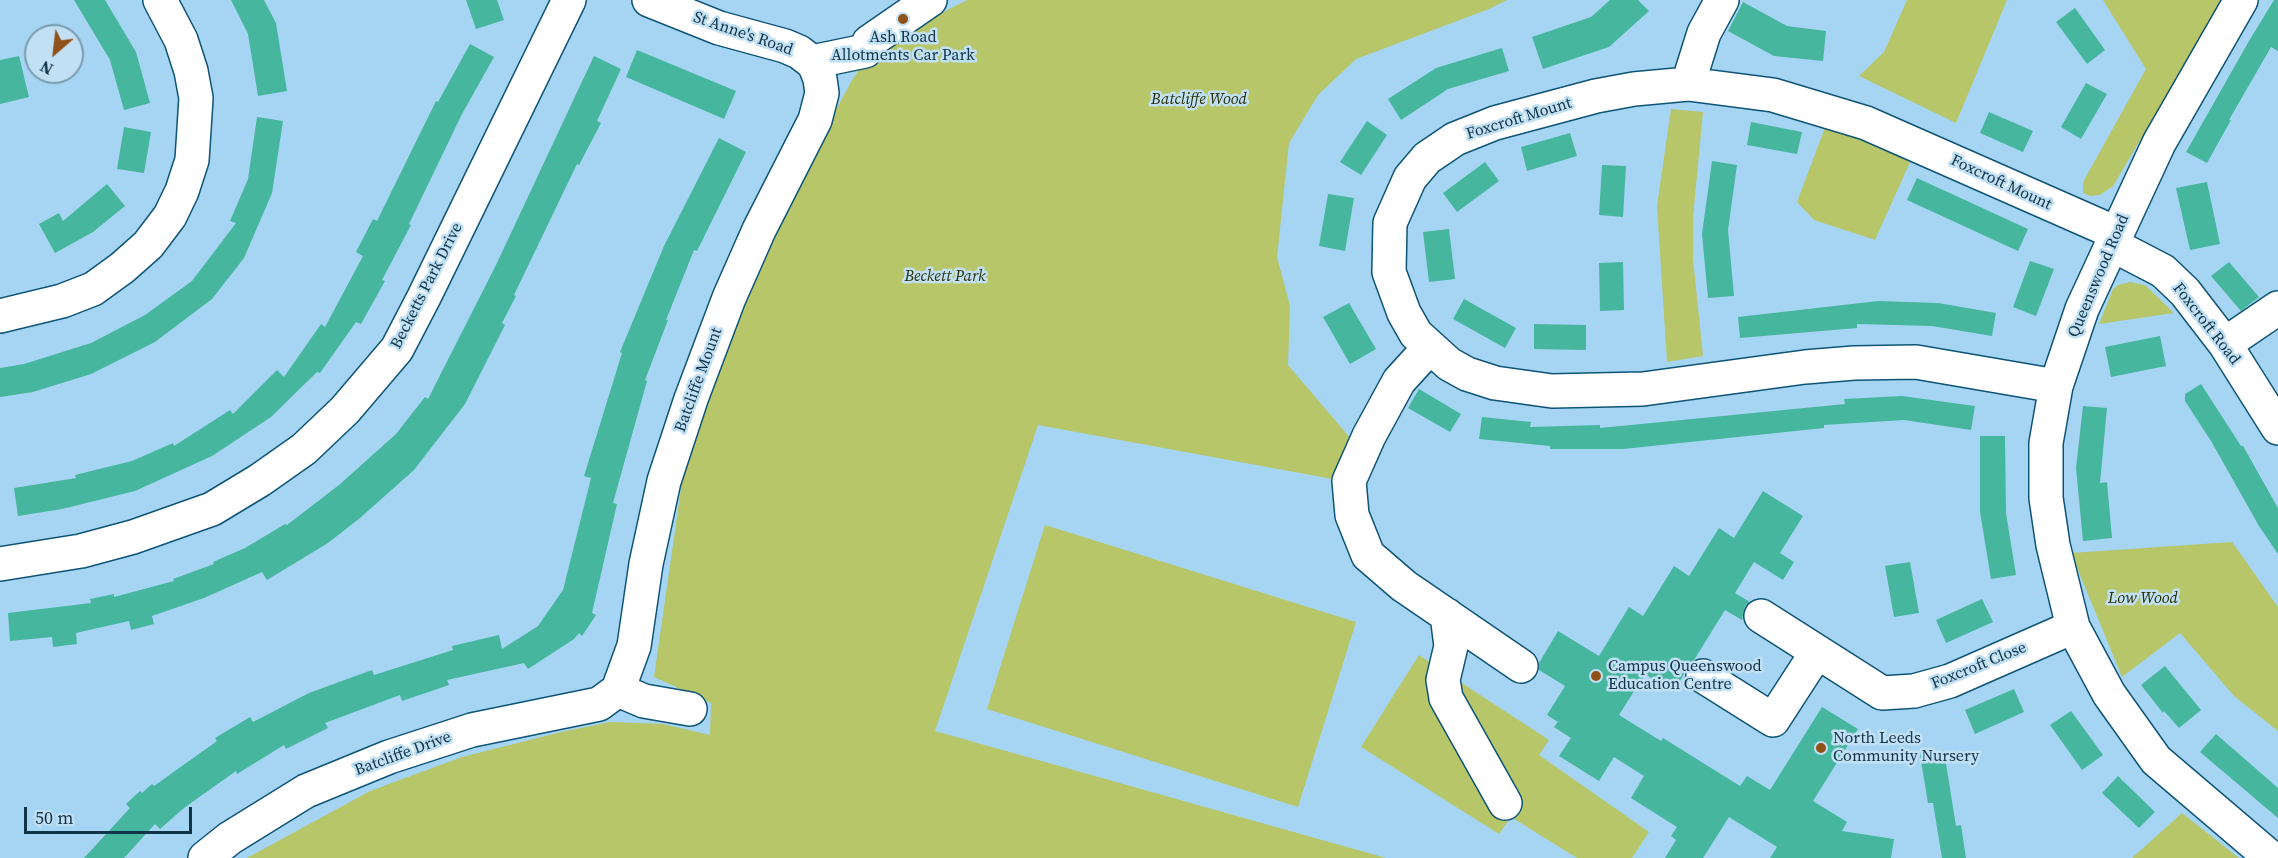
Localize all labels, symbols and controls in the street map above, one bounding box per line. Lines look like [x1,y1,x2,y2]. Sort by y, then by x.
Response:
street label: St Anne's Road [691,8,795,60]
marker: Ash Road Allotments Car Park [896,12,910,26]
north arrow [24,24,84,84]
place label: Ash Road Allotments Car Park [831,28,975,66]
text: N [36,56,57,81]
park label: Batcliffe Wood [1151,90,1247,110]
street label: Foxcroft Mount [1464,94,1574,144]
street label: Foxcroft Mount [1947,151,2055,215]
street label: Queenswood Road [2064,212,2134,340]
street label: Becketts Park Drive [387,220,467,352]
park label: Beckett Park [904,267,986,287]
street label: Foxcroft Road [2168,279,2244,369]
street label: Batcliffe Mount [671,325,727,435]
park label: Low Wood [2108,589,2178,609]
street label: Foxcroft Close [1929,638,2029,694]
place label: Campus Queenswood Education Centre [1608,657,1761,695]
marker: Campus Queenswood Education Centre [1589,669,1603,683]
street label: Batcliffe Drive [352,728,454,780]
place label: North Leeds Community Nursery [1833,729,1979,767]
marker: North Leeds Community Nursery [1814,741,1828,755]
scale bar [27,795,195,833]
text: 50 m [35,805,73,830]

